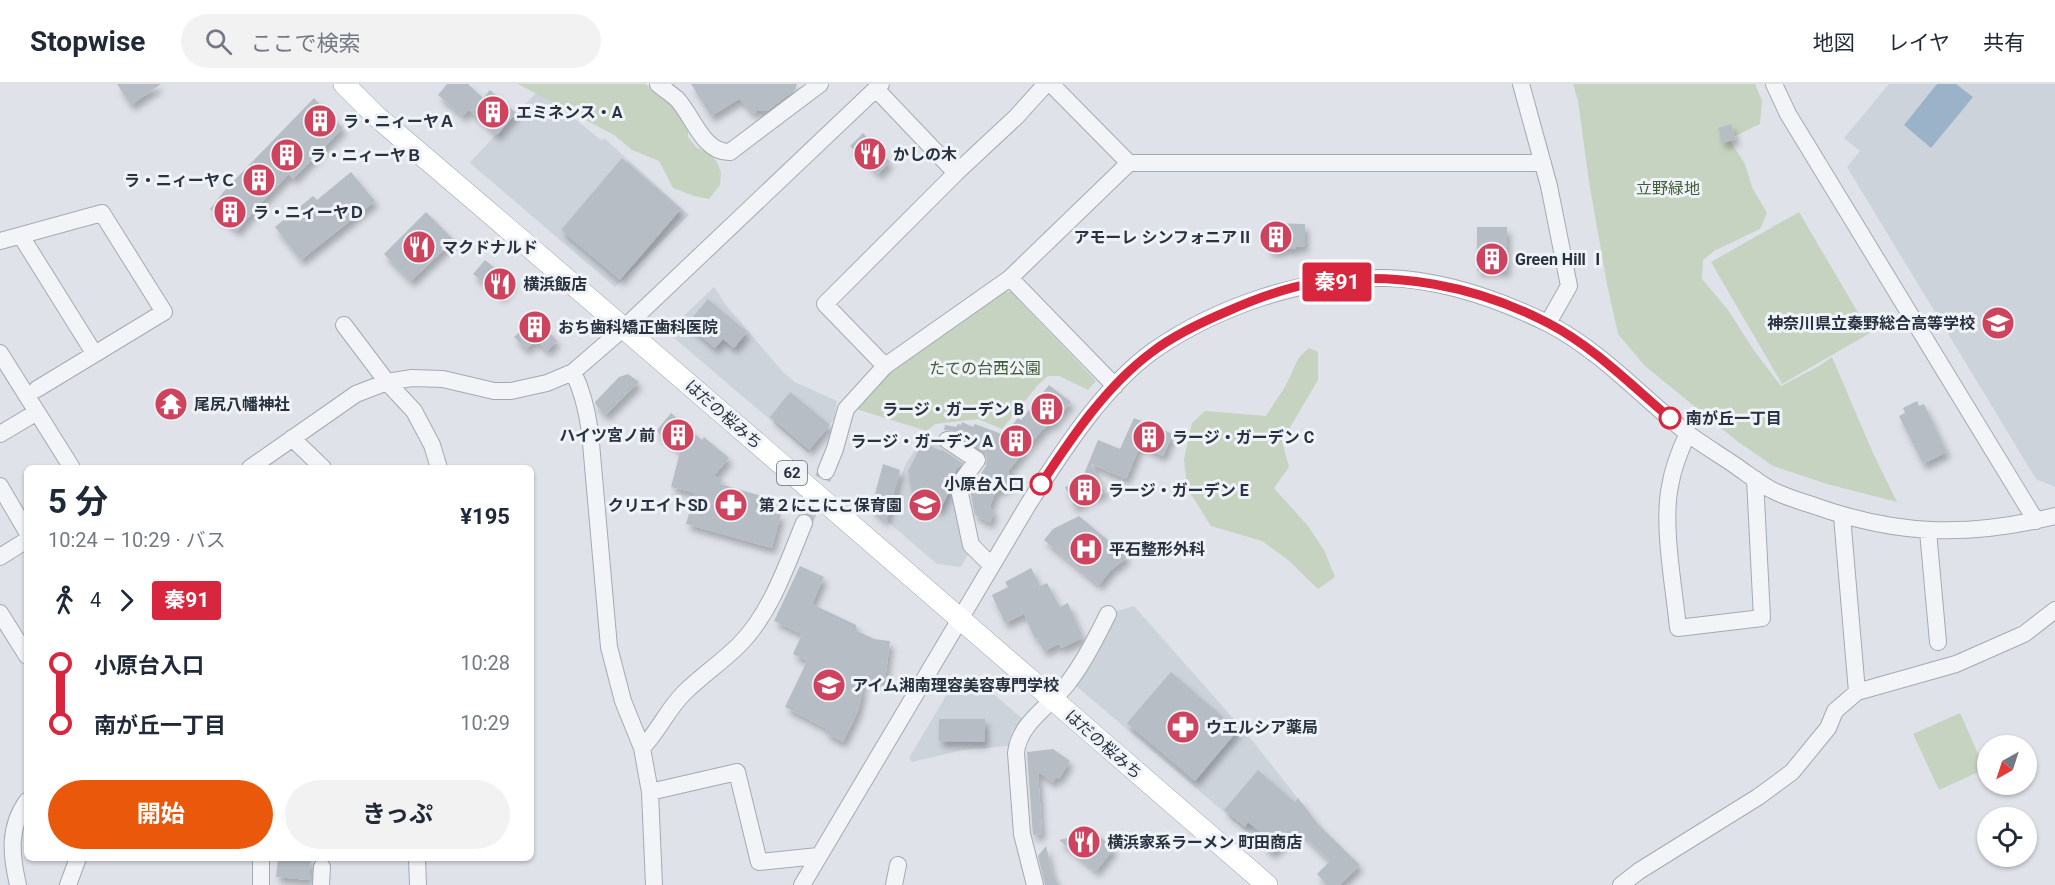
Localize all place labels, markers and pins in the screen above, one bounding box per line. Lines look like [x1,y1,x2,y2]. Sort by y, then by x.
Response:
building icon: エミネンス・A [475,94,511,130]
building icon: ラ・ニィーヤＡ [302,103,338,139]
place label: エミネンス・A [516,103,623,122]
place label: ラ・ニィーヤＡ [343,112,455,131]
restaurant icon: かしの木 [852,136,888,172]
building icon: ラ・ニィーヤＢ [269,137,305,173]
place label: かしの木 [893,145,957,164]
place label: ラ・ニィーヤＢ [310,146,422,165]
building icon: ラ・ニィーヤＣ [241,162,277,198]
place label: ラ・ニィーヤＣ [124,171,236,190]
building icon: ラ・ニィーヤＤ [212,194,248,230]
place label: ラ・ニィーヤＤ [253,203,365,222]
building icon: アモーレ シンフォニアⅡ [1258,219,1294,255]
place label: アモーレ シンフォニアⅡ [1074,228,1253,247]
restaurant icon: マクドナルド [401,229,437,265]
place label: マクドナルド [442,238,538,257]
building icon: Green Hill Ⅰ [1474,241,1510,277]
place label: Green Hill Ⅰ [1515,250,1606,269]
restaurant icon: 横浜飯店 [482,266,518,302]
place label: 横浜飯店 [523,275,587,294]
school or university icon: 神奈川県立秦野総合高等学校 [1980,305,2016,341]
building icon: おち歯科矯正歯科医院 [517,309,553,345]
place label: 神奈川県立秦野総合高等学校 [1767,314,1975,333]
place label: おち歯科矯正歯科医院 [558,318,718,337]
temple icon: 尾尻八幡神社 [153,386,189,422]
building icon: ラージ・ガーデン B [1029,391,1065,427]
place label: 尾尻八幡神社 [194,395,290,414]
place label: ラージ・ガーデン B [882,400,1024,419]
marker: 南が丘一丁目 [1659,407,1681,429]
place label: 南が丘一丁目 [1686,409,1782,428]
building icon: ハイツ宮ノ前 [660,417,696,453]
building icon: ラージ・ガーデン C [1131,419,1167,455]
building icon: ラージ・ガーデン A [998,423,1034,459]
place label: ハイツ宮ノ前 [559,426,655,445]
place label: ラージ・ガーデン C [1172,428,1314,447]
place label: ラージ・ガーデン A [851,432,993,451]
building icon: ラージ・ガーデン E [1067,472,1103,508]
marker: 小原台入口 [1030,473,1052,495]
place label: 小原台入口 [944,475,1024,494]
place label: ラージ・ガーデン E [1108,481,1249,500]
pharmacy icon: クリエイトSD [713,487,749,523]
school or university icon: 第２にこにこ保育園 [907,487,943,523]
place label: クリエイトSD [608,496,708,515]
place label: 第２にこにこ保育園 [759,496,902,515]
hospital icon: 平石整形外科 [1068,531,1104,567]
place label: 平石整形外科 [1109,540,1205,559]
school or university icon: アイム湘南理容美容専門学校 [811,667,847,703]
place label: アイム湘南理容美容専門学校 [852,676,1059,695]
pharmacy icon: ウエルシア薬局 [1165,709,1201,745]
place label: ウエルシア薬局 [1206,718,1318,737]
restaurant icon: 横浜家系ラーメン 町田商店 [1066,824,1102,860]
place label: 横浜家系ラーメン 町田商店 [1107,833,1302,852]

